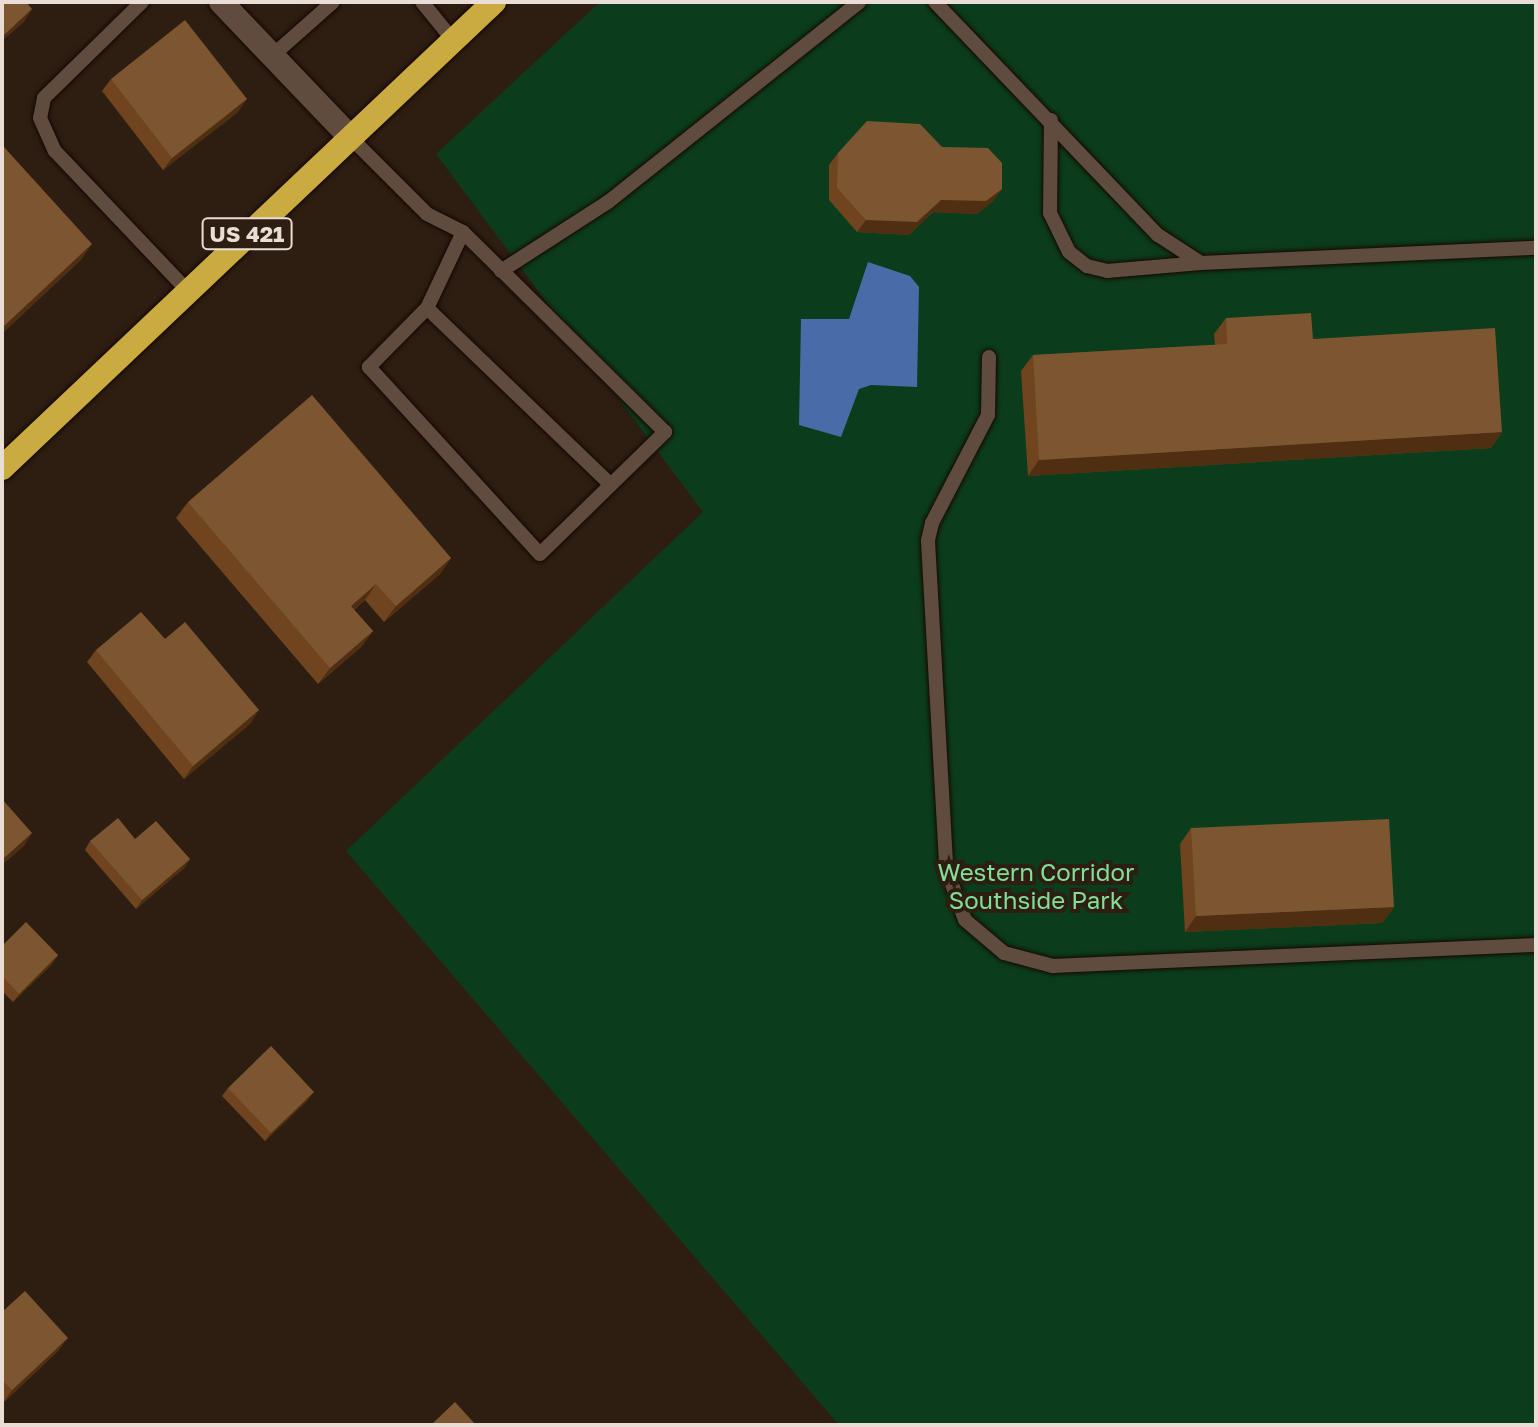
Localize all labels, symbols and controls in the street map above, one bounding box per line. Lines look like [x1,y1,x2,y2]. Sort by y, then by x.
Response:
road number: US 421 [201,216,293,252]
park label: Western Corridor Southside Park [938,858,1134,914]

